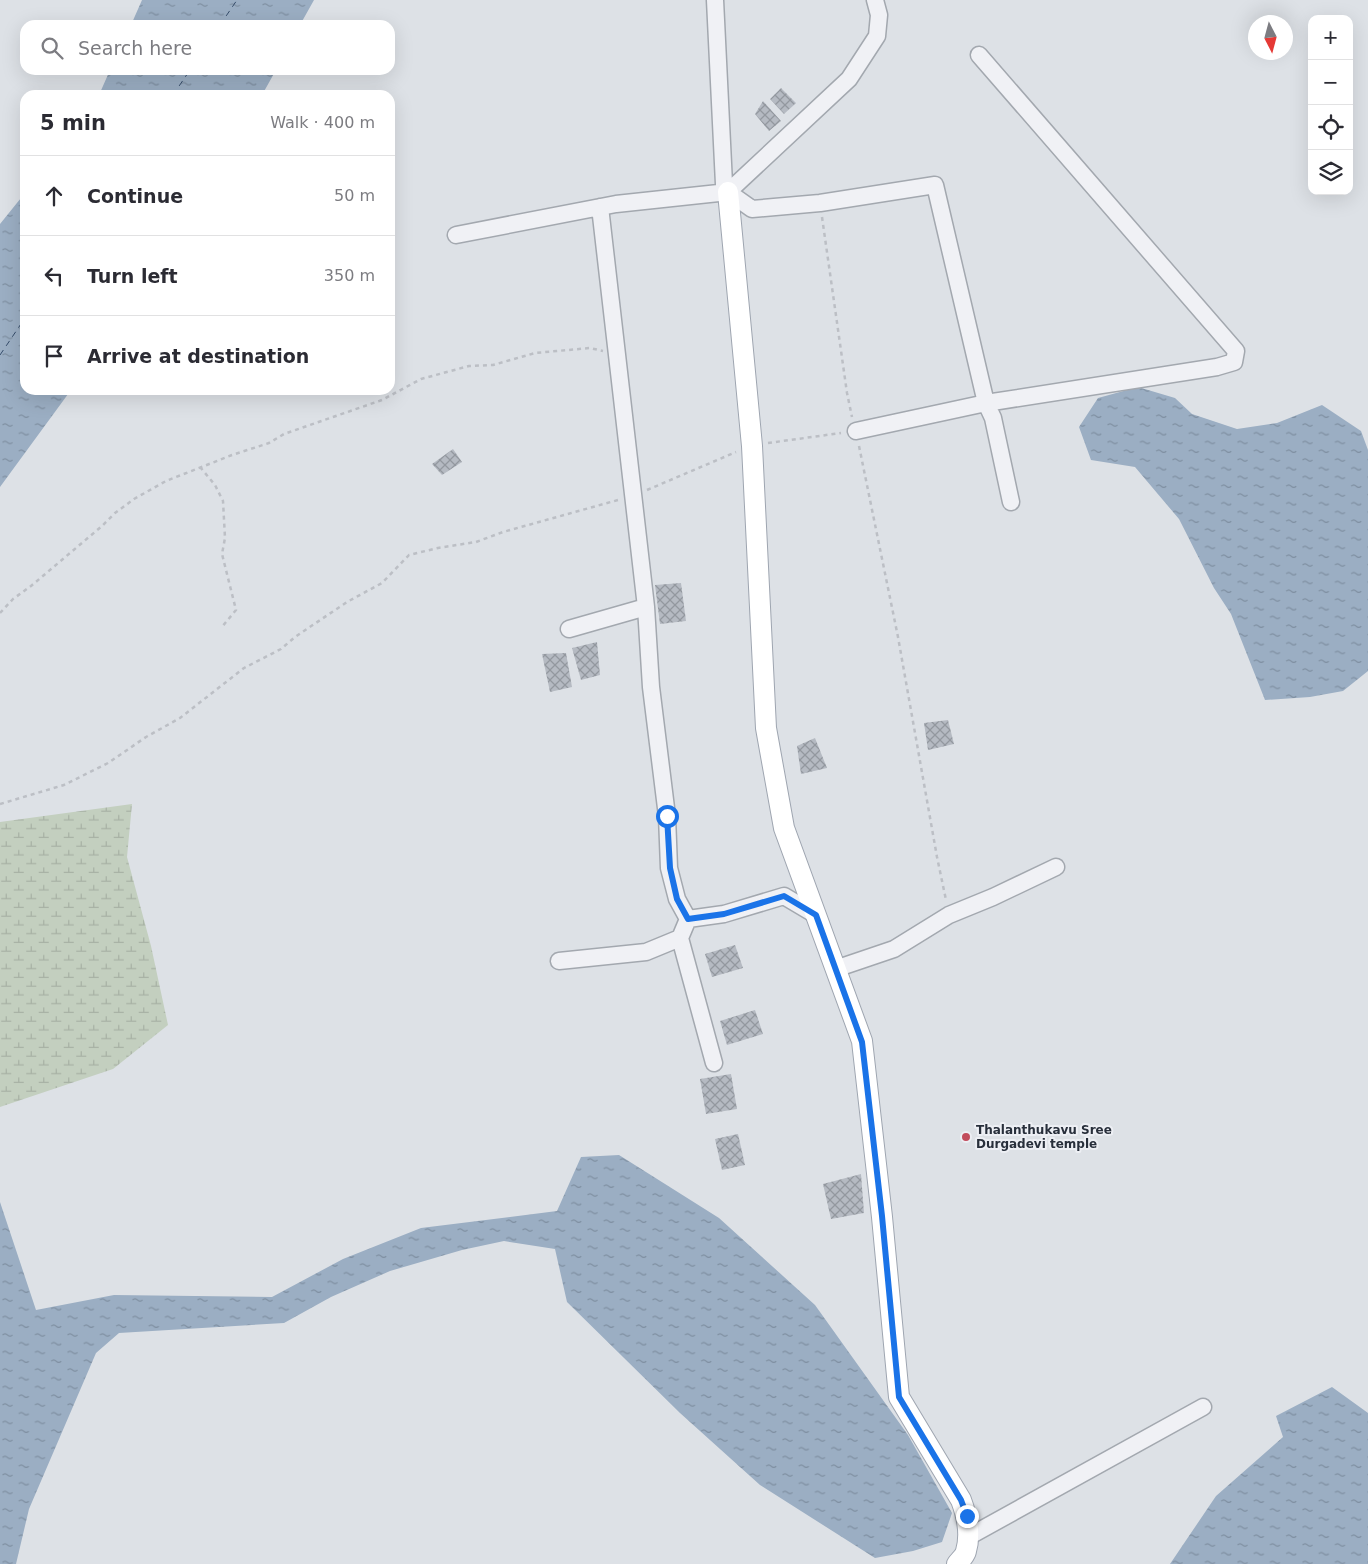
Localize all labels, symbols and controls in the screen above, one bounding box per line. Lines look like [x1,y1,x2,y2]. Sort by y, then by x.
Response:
north arrow [1248,15,1293,60]
map controls [1308,15,1353,195]
button: + [1308,15,1353,60]
search box [20,20,395,75]
icon: search [38,34,66,62]
text: Search here [78,37,192,59]
button: − [1308,60,1353,105]
button: locate [1308,105,1353,150]
text: 5 min [40,111,106,135]
text: Walk · 400 m [270,113,375,132]
button: layers [1308,150,1353,195]
icon: ahead [40,182,68,210]
text: Continue [87,185,183,207]
text: 50 m [334,186,375,205]
icon: left [40,262,68,290]
text: Turn left [87,265,178,287]
text: 350 m [324,266,375,285]
icon: arrive [40,342,68,370]
text: Arrive at destination [87,345,309,367]
route start [656,805,679,828]
place label: Thalanthukavu Sree Durgadevi temple [976,1123,1112,1151]
marker: Thalanthukavu Sree Durgadevi temple [960,1131,972,1143]
route end [956,1505,979,1528]

